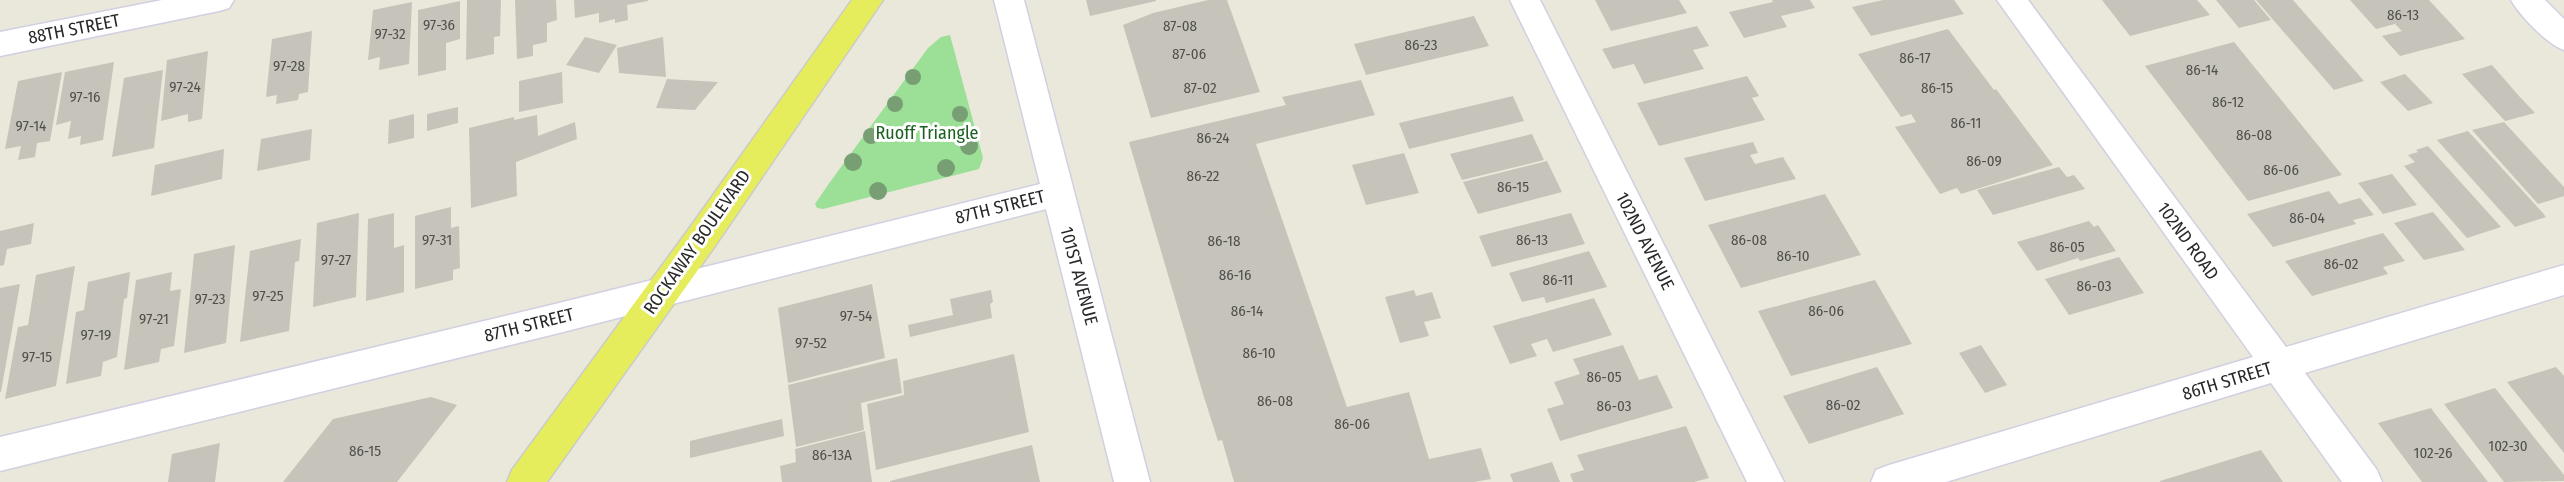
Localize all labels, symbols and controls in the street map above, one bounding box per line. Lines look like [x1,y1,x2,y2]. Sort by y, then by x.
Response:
house number: 86-13 [2387,6,2419,24]
street label: 88TH STREET [26,9,122,49]
house number: 97-36 [423,16,455,34]
house number: 87-08 [1163,17,1197,35]
house number: 97-32 [374,25,406,43]
house number: 86-23 [1405,36,1438,54]
house number: 87-06 [1172,45,1206,63]
house number: 86-17 [1899,49,1931,67]
house number: 97-28 [273,57,305,75]
house number: 86-14 [2186,61,2218,79]
house number: 97-24 [169,78,201,96]
house number: 87-02 [1183,79,1217,97]
house number: 86-15 [1921,79,1953,97]
house number: 97-16 [70,88,100,106]
house number: 86-12 [2212,93,2244,111]
house number: 86-11 [1951,114,1981,132]
house number: 97-14 [16,117,46,135]
park label: Ruoff Triangle [876,122,979,144]
house number: 86-08 [2236,126,2272,144]
house number: 86-24 [1196,129,1230,147]
house number: 86-09 [1966,152,2002,170]
house number: 86-06 [2263,161,2299,179]
street label: ROCKAWAY BOULEVARD [639,166,755,318]
house number: 86-22 [1187,167,1220,185]
house number: 86-15 [1497,178,1529,196]
street label: 87TH STREET [953,185,1048,229]
street label: 102ND AVENUE [1611,189,1679,293]
street label: 102ND ROAD [2153,198,2223,284]
house number: 86-04 [2289,209,2325,227]
street label: 101ST AVENUE [1055,224,1103,328]
house number: 97-31 [422,231,452,249]
house number: 86-13 [1516,231,1548,249]
house number: 86-08 [1731,231,1767,249]
house number: 86-18 [1208,232,1240,250]
house number: 86-05 [2049,238,2085,256]
house number: 86-10 [1776,247,1810,265]
house number: 97-27 [321,251,351,269]
house number: 86-02 [2324,255,2359,273]
house number: 86-16 [1219,266,1251,284]
house number: 86-11 [1543,271,1573,289]
house number: 86-03 [2077,277,2112,295]
house number: 97-25 [252,287,284,305]
house number: 97-23 [194,290,226,308]
house number: 86-14 [1231,302,1263,320]
house number: 86-06 [1808,302,1844,320]
street label: 87TH STREET [482,303,577,347]
house number: 97-54 [840,307,872,325]
house number: 97-21 [139,310,169,328]
house number: 97-19 [81,326,111,344]
house number: 97-52 [795,334,827,352]
house number: 86-10 [1242,344,1276,362]
house number: 97-15 [22,348,52,366]
street label: 86TH STREET [2180,357,2275,405]
house number: 86-05 [1586,368,1622,386]
house number: 86-08 [1257,392,1293,410]
house number: 86-02 [1826,396,1861,414]
house number: 86-03 [1597,397,1632,415]
house number: 86-06 [1334,415,1370,433]
house number: 102-30 [2488,437,2528,455]
house number: 86-15 [349,442,381,460]
house number: 102-26 [2414,444,2452,462]
house number: 86-13A [812,446,852,464]

